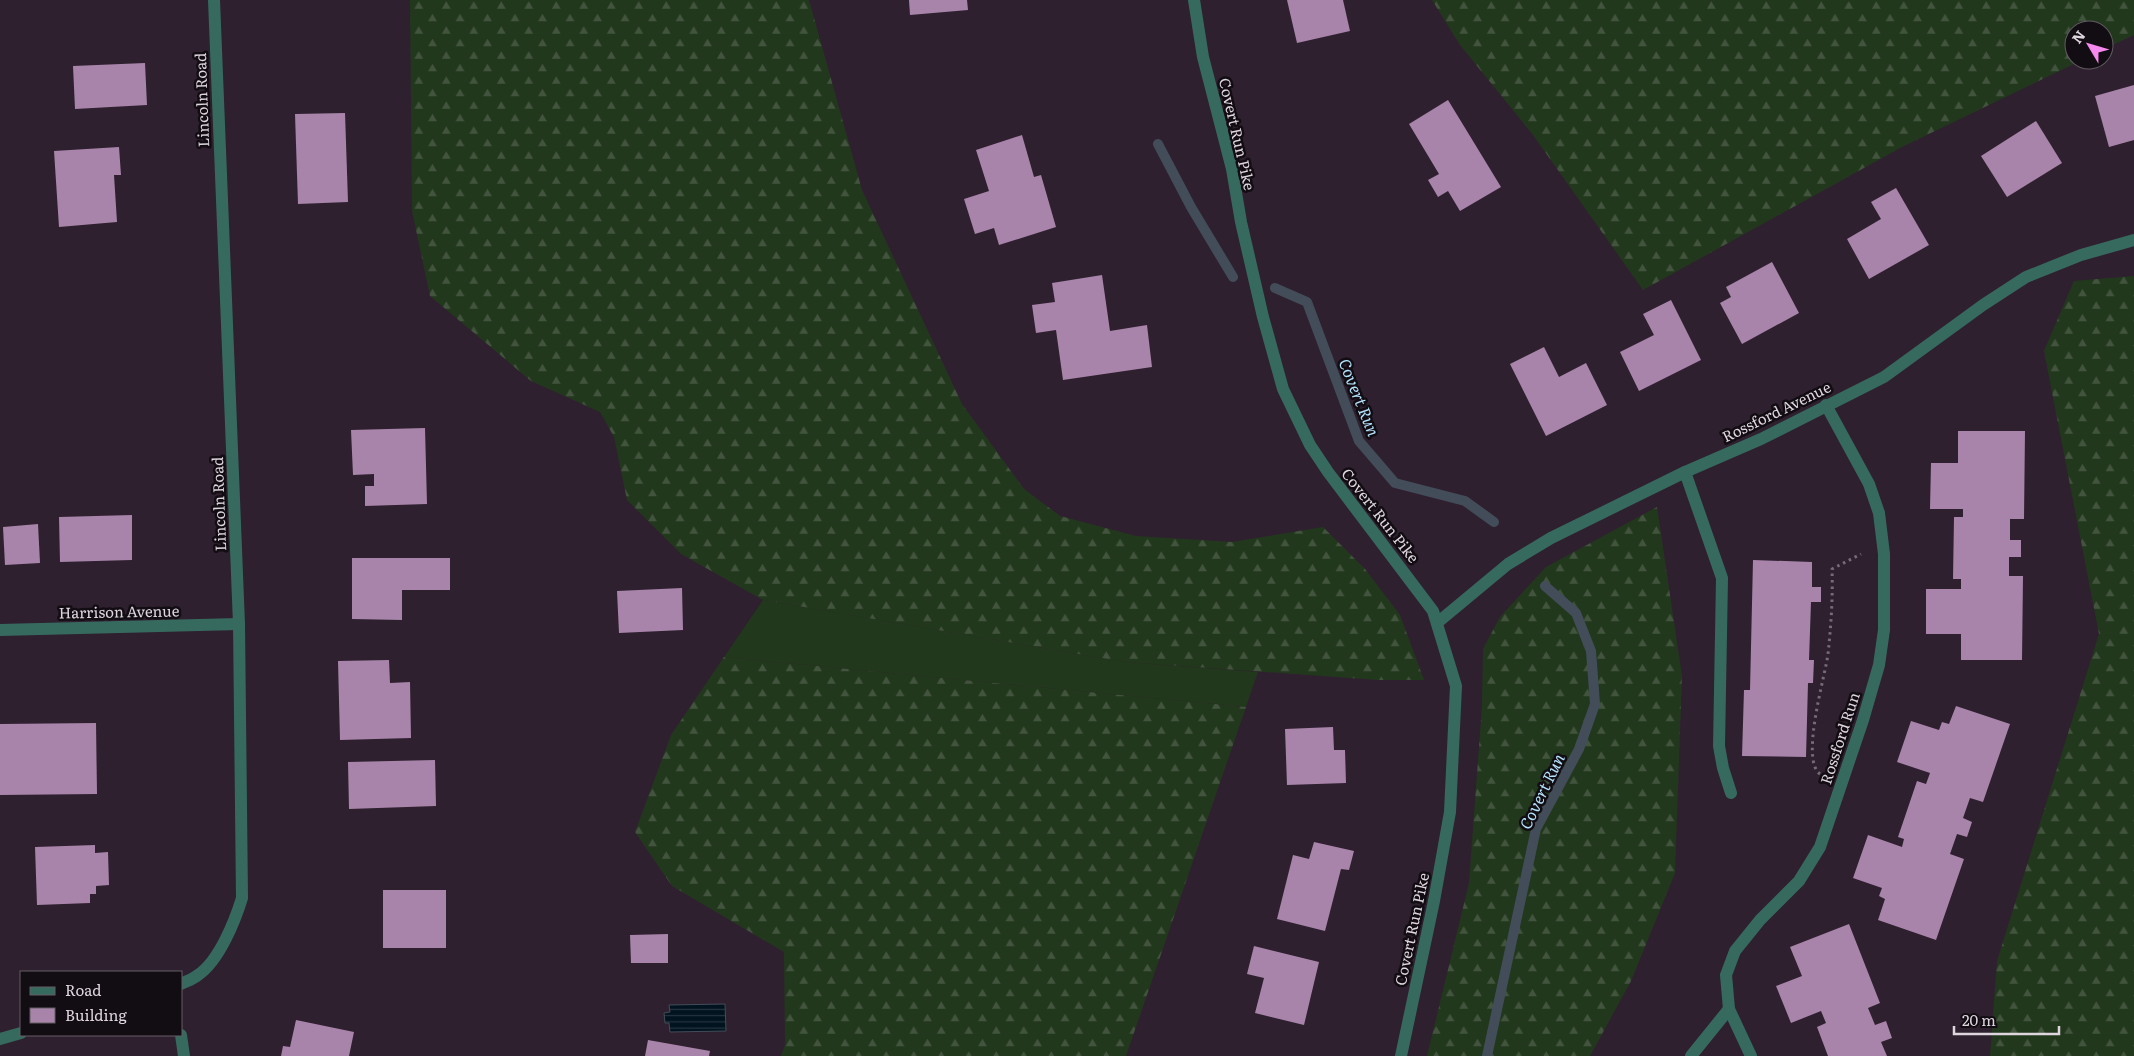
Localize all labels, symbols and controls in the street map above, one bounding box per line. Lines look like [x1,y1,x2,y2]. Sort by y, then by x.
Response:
north arrow [2064,20,2114,70]
text: N [2066,25,2090,47]
street label: Lincoln Road [188,52,214,148]
street label: Covert Run Pike [1214,75,1262,193]
water label: Covert Run [1334,355,1387,440]
street label: Rossford Avenue [1718,375,1835,447]
street label: Lincoln Road [205,456,231,552]
street label: Covert Run Pike [1337,463,1426,567]
street label: Harrison Avenue [58,598,180,624]
street label: Rossford Run [1813,689,1865,787]
water label: Covert Run [1512,749,1570,833]
street label: Covert Run Pike [1388,870,1434,988]
legend [20,971,182,1036]
text: Road [65,978,101,1001]
text: Building [65,1003,127,1026]
scale bar [1954,1004,2059,1036]
text: 20 m [1962,1008,1996,1031]

